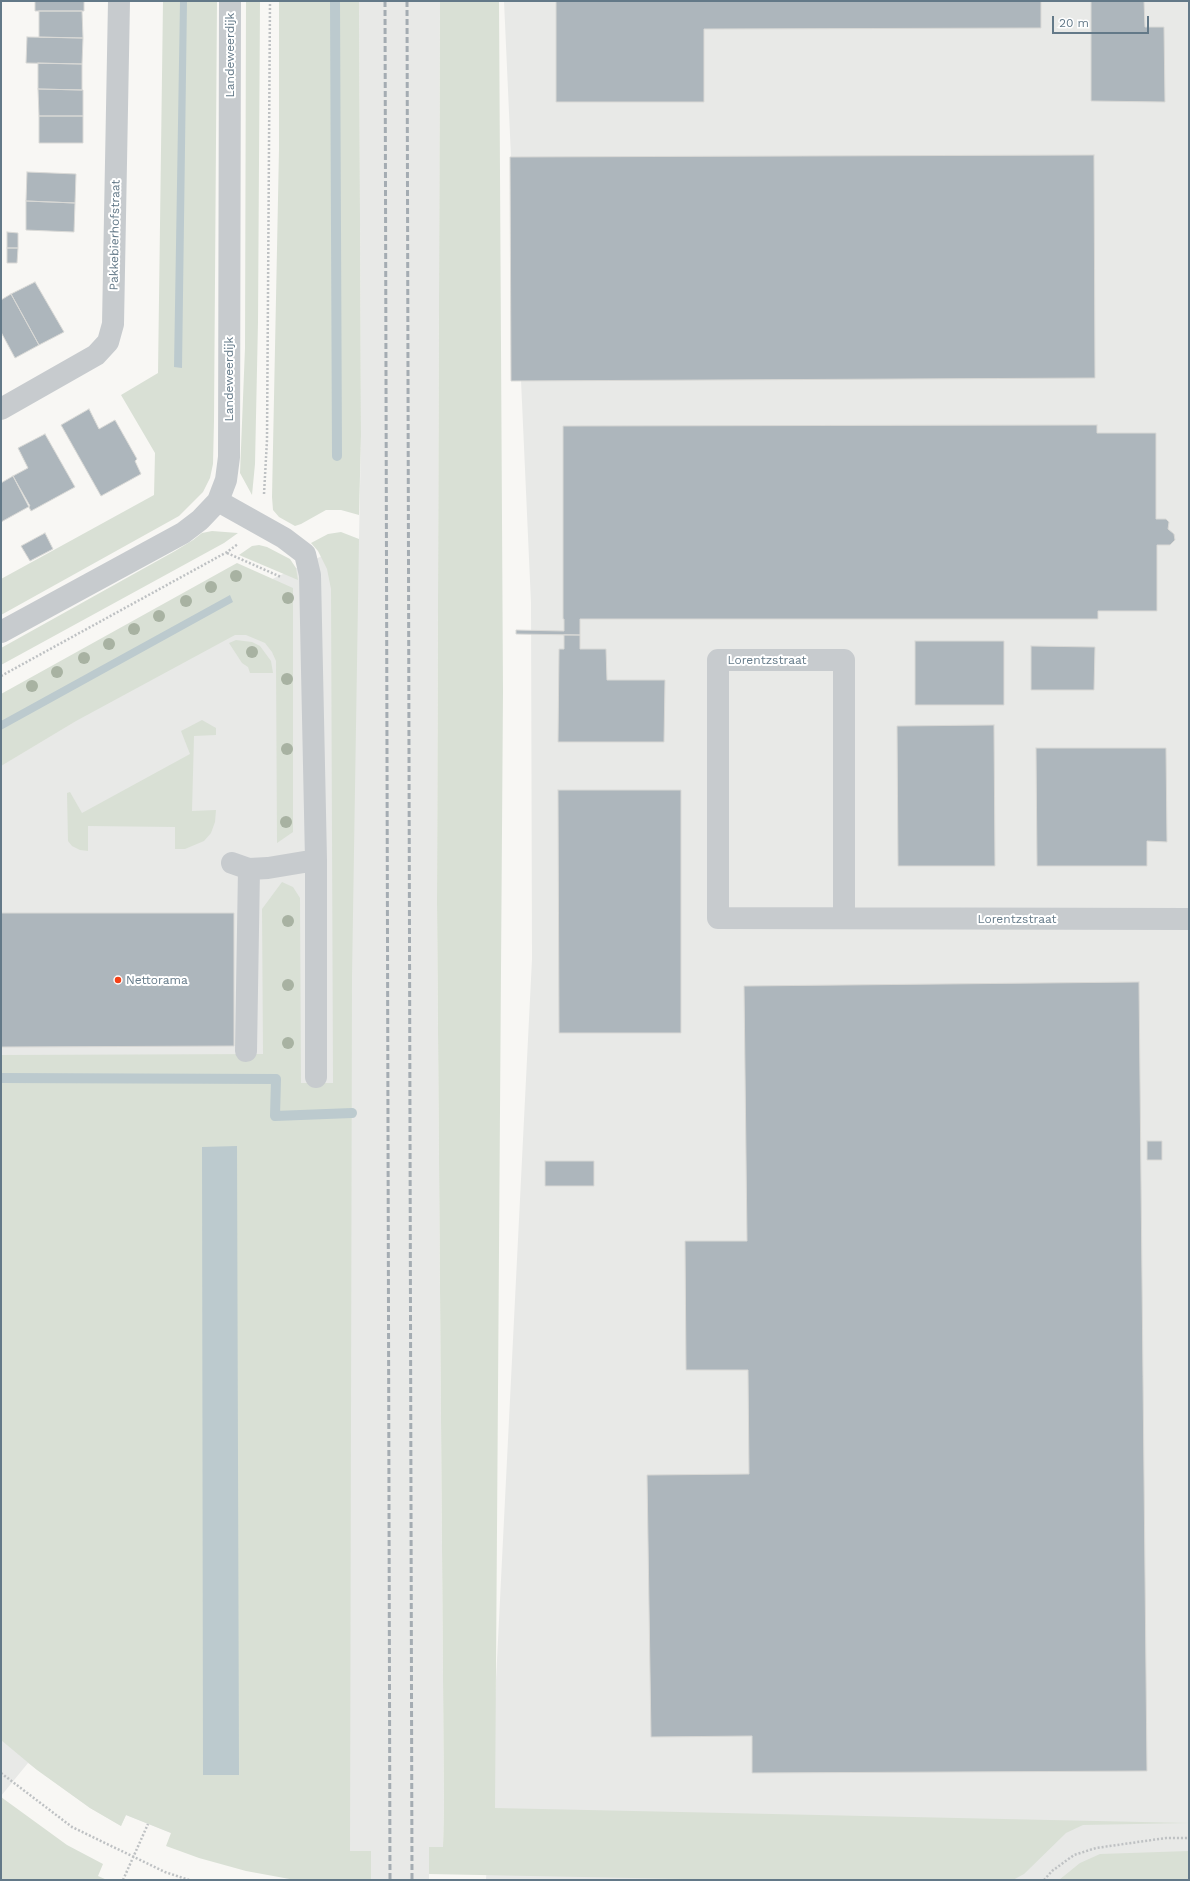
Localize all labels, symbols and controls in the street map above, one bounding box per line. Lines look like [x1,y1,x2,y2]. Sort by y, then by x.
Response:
scale bar [1054,8,1151,34]
street label: Landeweerdijk [223,13,237,97]
text: 20 m [1059,16,1089,30]
street label: Pakkebierhofstraat [107,180,123,290]
street label: Landeweerdijk [222,337,236,421]
street label: Lorentzstraat [727,653,807,667]
street label: Lorentzstraat [977,912,1057,926]
place label: Nettorama [126,973,188,987]
marker: Nettorama [113,975,123,985]

